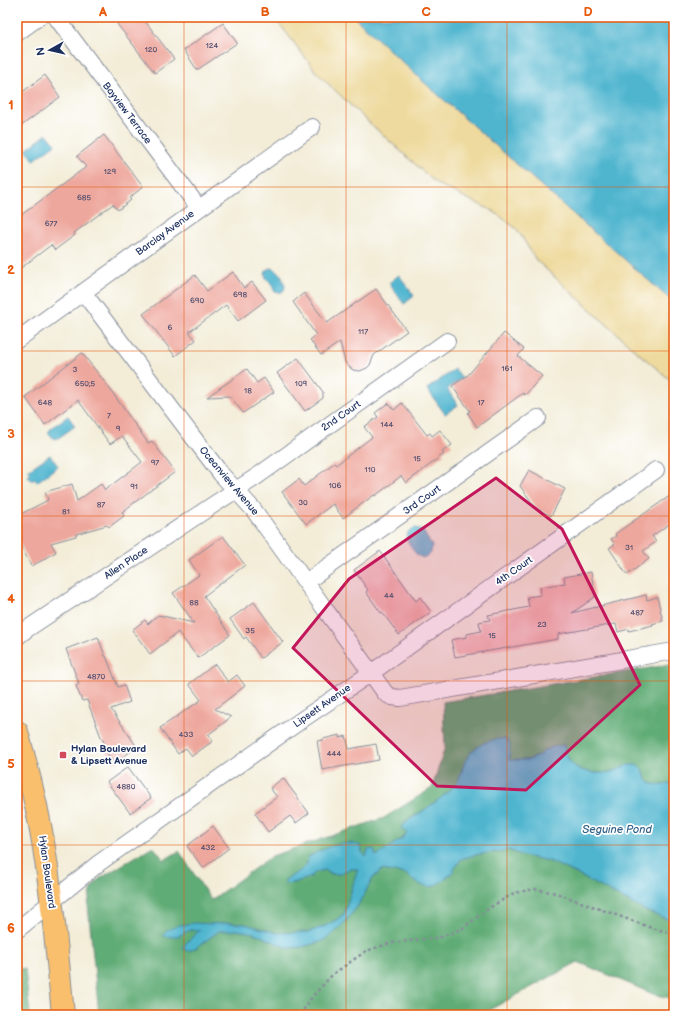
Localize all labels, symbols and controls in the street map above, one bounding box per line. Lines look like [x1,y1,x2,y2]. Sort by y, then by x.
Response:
text: A [98,4,107,20]
text: B [260,4,270,20]
text: C [421,4,431,20]
text: D [583,4,593,20]
north arrow [30,30,70,70]
house number: 124 [206,41,218,50]
house number: 120 [145,45,158,54]
text: N [34,46,48,56]
street label: Bayview Terrace [100,80,154,146]
text: 1 [8,97,14,113]
house number: 129 [104,167,117,176]
house number: 685 [77,193,91,202]
street label: Barclay Avenue [133,208,197,258]
house number: 677 [45,219,57,228]
text: 2 [7,262,15,278]
house number: 698 [233,290,247,299]
house number: 690 [190,296,204,305]
house number: 6 [168,323,173,332]
house number: 117 [358,327,368,336]
house number: 161 [501,364,513,373]
house number: 3 [73,365,78,374]
house number: 650;5 [75,379,96,388]
house number: 109 [295,379,308,388]
house number: 18 [244,386,252,395]
house number: 648 [38,398,53,407]
street label: 2nd Court [319,398,363,434]
house number: 17 [477,398,485,407]
house number: 7 [107,411,111,420]
house number: 144 [381,420,394,429]
house number: 9 [116,424,121,433]
text: 3 [7,426,15,442]
street label: Oceanview Avenue [197,444,261,518]
house number: 15 [413,454,421,463]
house number: 97 [151,458,159,467]
house number: 110 [365,465,376,474]
house number: 106 [329,481,341,490]
house number: 91 [130,482,138,491]
street label: 3rd Court [401,483,443,517]
house number: 30 [298,498,308,507]
house number: 87 [97,500,105,509]
house number: 81 [62,507,70,516]
house number: 31 [625,543,633,552]
street label: Allen Place [102,544,150,582]
street label: 4th Court [493,554,535,588]
text: 4 [7,591,15,607]
house number: 44 [384,591,394,600]
house number: 88 [189,598,199,607]
house number: 487 [630,608,644,617]
house number: 23 [537,620,547,629]
house number: 35 [245,626,255,635]
house number: 15 [488,631,496,640]
house number: 4870 [87,672,105,681]
street label: Lipsett Avenue [291,682,353,730]
house number: 433 [179,730,193,739]
place label: Hylan Boulevard & Lipsett Avenue [71,743,148,767]
house number: 444 [327,749,341,758]
marker: Hylan Boulevard & Lipsett Avenue [58,750,68,760]
text: 5 [7,756,15,772]
house number: 4880 [117,782,136,791]
water label: Seguine Pond [582,823,652,836]
street label: Hylan Boulevard [36,835,58,909]
house number: 432 [201,843,216,852]
text: 6 [7,920,15,936]

